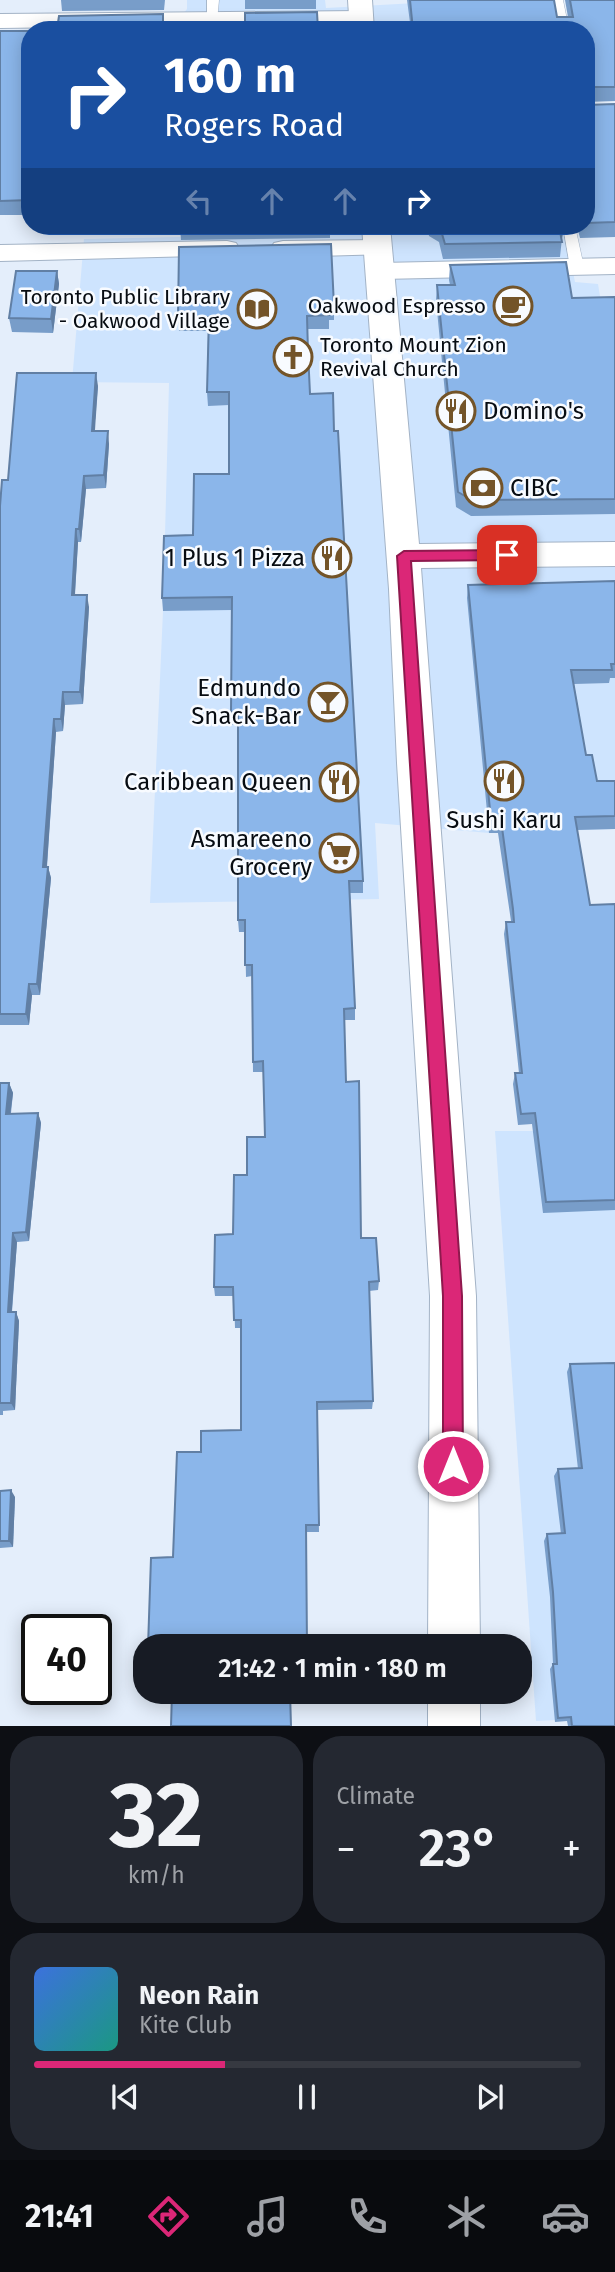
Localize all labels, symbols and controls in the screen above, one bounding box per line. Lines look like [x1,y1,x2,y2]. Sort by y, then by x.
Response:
text: 160 m [164,46,296,105]
icon: right [49,49,140,140]
text: Rogers Road [164,106,344,144]
icon: left [180,182,218,220]
icon: ahead [253,182,291,220]
icon: ahead [326,182,364,220]
icon: right [399,182,437,220]
place label: Toronto Public Library - Oakwood Village [21,284,231,334]
cafe icon: Oakwood Espresso [492,285,534,327]
library icon: Toronto Public Library - Oakwood Village [236,288,278,330]
place label: Oakwood Espresso [308,293,486,319]
place label: Toronto Mount Zion Revival Church [320,332,507,382]
church icon: Toronto Mount Zion Revival Church [272,336,314,378]
restaurant icon: Domino's [435,390,477,432]
place label: Domino's [483,397,584,425]
bank icon: CIBC [462,467,504,509]
place label: CIBC [510,474,559,502]
pin [477,525,537,585]
icon: arrive [488,536,526,574]
restaurant icon: 1 Plus 1 Pizza [311,537,353,579]
place label: 1 Plus 1 Pizza [165,544,305,572]
place label: Edmundo Snack-Bar [191,674,302,730]
bar icon: Edmundo Snack-Bar [307,681,349,723]
restaurant icon: Sushi Karu [483,760,525,802]
restaurant icon: Caribbean Queen [318,761,360,803]
place label: Caribbean Queen [124,768,312,796]
place label: Sushi Karu [446,806,562,834]
place label: Asmareeno Grocery [191,825,312,881]
supermarket icon: Asmareeno Grocery [318,832,360,874]
position arrow [416,1429,490,1503]
speed limit sign: 40 [21,1614,112,1705]
text: 21:42 · 1 min · 180 m [218,1653,447,1684]
text: 32 [110,1761,203,1870]
text: Climate [337,1782,415,1810]
text: 23° [419,1817,499,1880]
text: − [337,1826,356,1872]
text: + [562,1826,581,1872]
text: km/h [128,1861,185,1889]
text: Neon Rain [139,1980,259,2011]
text: Kite Club [139,2011,232,2039]
icon: previous [106,2078,144,2116]
icon: pause [288,2078,326,2116]
icon: next [471,2078,509,2116]
icon: directions [144,2192,193,2241]
icon: music [243,2192,292,2241]
icon: phone [343,2192,392,2241]
icon: climate [442,2192,491,2241]
icon: car [541,2192,590,2241]
text: 21:41 [25,2197,94,2235]

